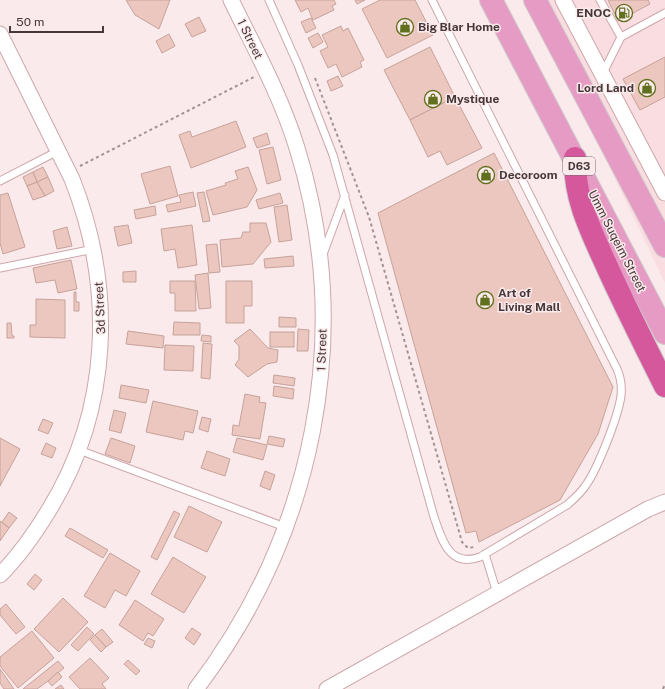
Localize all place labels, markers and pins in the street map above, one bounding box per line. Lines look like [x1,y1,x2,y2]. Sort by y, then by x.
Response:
fuel station icon: ENOC [614,3,634,23]
place label: ENOC [576,6,611,20]
shop icon: Big Blar Home [395,17,415,37]
place label: Big Blar Home [418,20,500,34]
shop icon: Lord Land [637,78,657,98]
place label: Lord Land [577,81,634,95]
shop icon: Mystique [423,89,443,109]
place label: Mystique [446,92,499,106]
shop icon: Decoroom [476,165,496,185]
place label: Decoroom [499,168,558,182]
place label: Art of Living Mall [498,286,561,314]
shop icon: Art of Living Mall [475,290,495,310]

